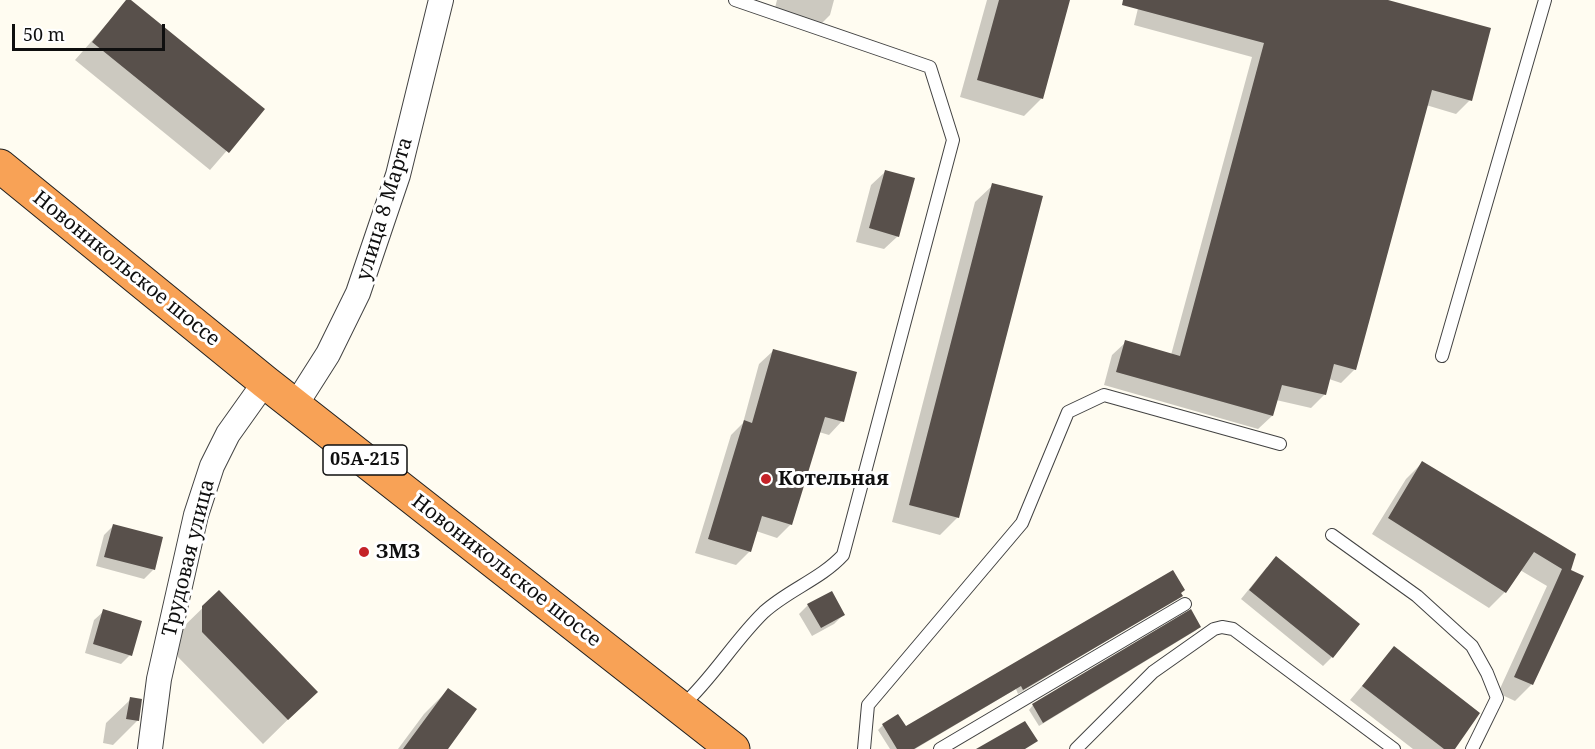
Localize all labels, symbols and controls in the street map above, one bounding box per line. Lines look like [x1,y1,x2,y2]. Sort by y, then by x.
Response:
scale bar [15,12,168,50]
text: 50 m [23,22,65,46]
street label: улица 8 Марта [352,134,418,284]
street label: Новоникольское шоссе [28,186,224,352]
road number: 05А-215 [323,445,407,475]
place label: Котельная [778,467,889,491]
marker: Котельная [759,472,773,486]
street label: Трудовая улица [158,477,220,639]
street label: Новоникольское шоссе [407,490,605,652]
place label: ЗМЗ [376,540,420,564]
marker: ЗМЗ [357,545,371,559]

